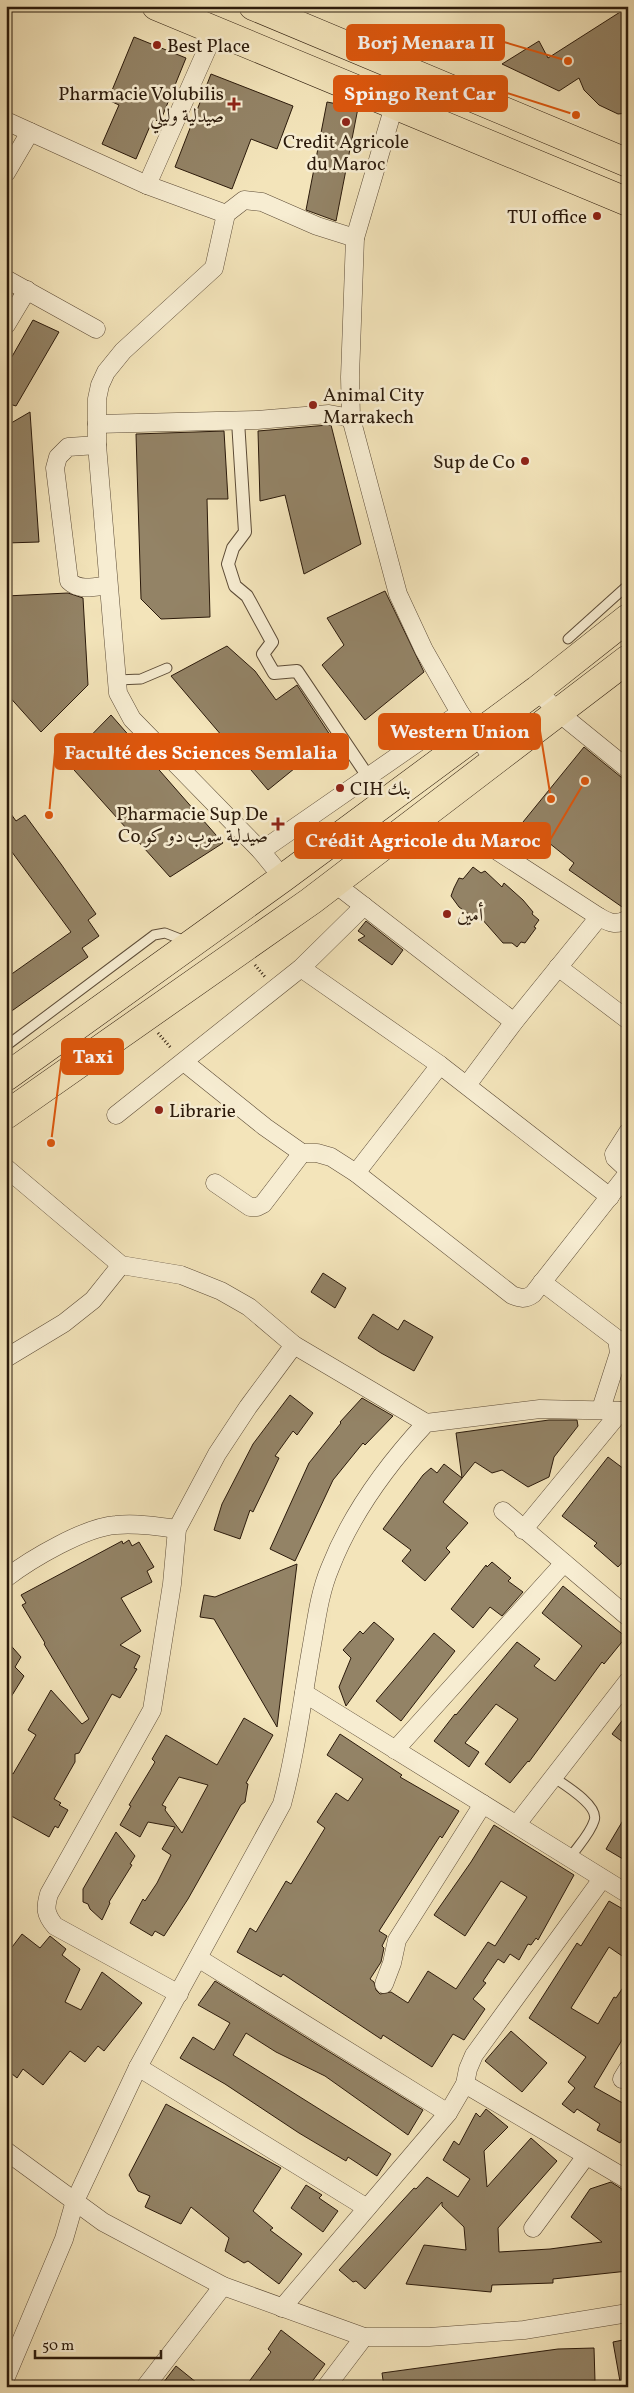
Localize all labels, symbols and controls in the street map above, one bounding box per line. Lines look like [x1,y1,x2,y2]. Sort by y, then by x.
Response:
callout: Borj Menara II [347,25,504,60]
text: Borj Menara II [357,30,495,58]
place label: Best Place [167,34,250,60]
marker: Best Place [151,39,163,51]
callout: Spingo Rent Car [334,76,507,111]
text: Spingo Rent Car [344,81,497,109]
place label: Pharmacie Volubilis صيدلية وليلي [58,82,224,134]
marker: Pharmacie Volubilis صيدلية وليلي [228,98,240,110]
marker: Credit Agricole du Maroc [340,116,352,128]
place label: Credit Agricole du Maroc [283,130,409,178]
place label: TUI office [507,205,587,231]
marker: TUI office [591,210,603,222]
place label: Animal City Marrakech [323,383,424,431]
marker: Animal City Marrakech [307,399,319,411]
place label: Sup de Co [433,450,515,476]
marker: Sup de Co [519,455,531,467]
callout: Western Union [379,714,540,749]
text: Western Union [390,719,530,747]
callout: Faculté des Sciences Semlalia [55,734,348,769]
text: Faculté des Sciences Semlalia [64,740,338,768]
place label: CIH بنك [350,777,411,803]
marker: CIH بنك [334,782,346,794]
place label: Pharmacie Sup De Co صيدلية سوب دو كو [116,802,268,850]
marker: Pharmacie Sup De Co صيدلية سوب دو كو [272,818,284,830]
callout: Crédit Agricole du Maroc [295,823,550,858]
text: Crédit Agricole du Maroc [305,828,541,856]
place label: أمين [457,902,484,929]
marker: أمين [441,908,453,920]
callout: Taxi [62,1039,123,1074]
text: Taxi [73,1044,113,1072]
place label: Librarie [169,1099,236,1125]
marker: Librarie [153,1104,165,1116]
scale bar [35,2328,161,2360]
text: 50 m [42,2336,74,2357]

